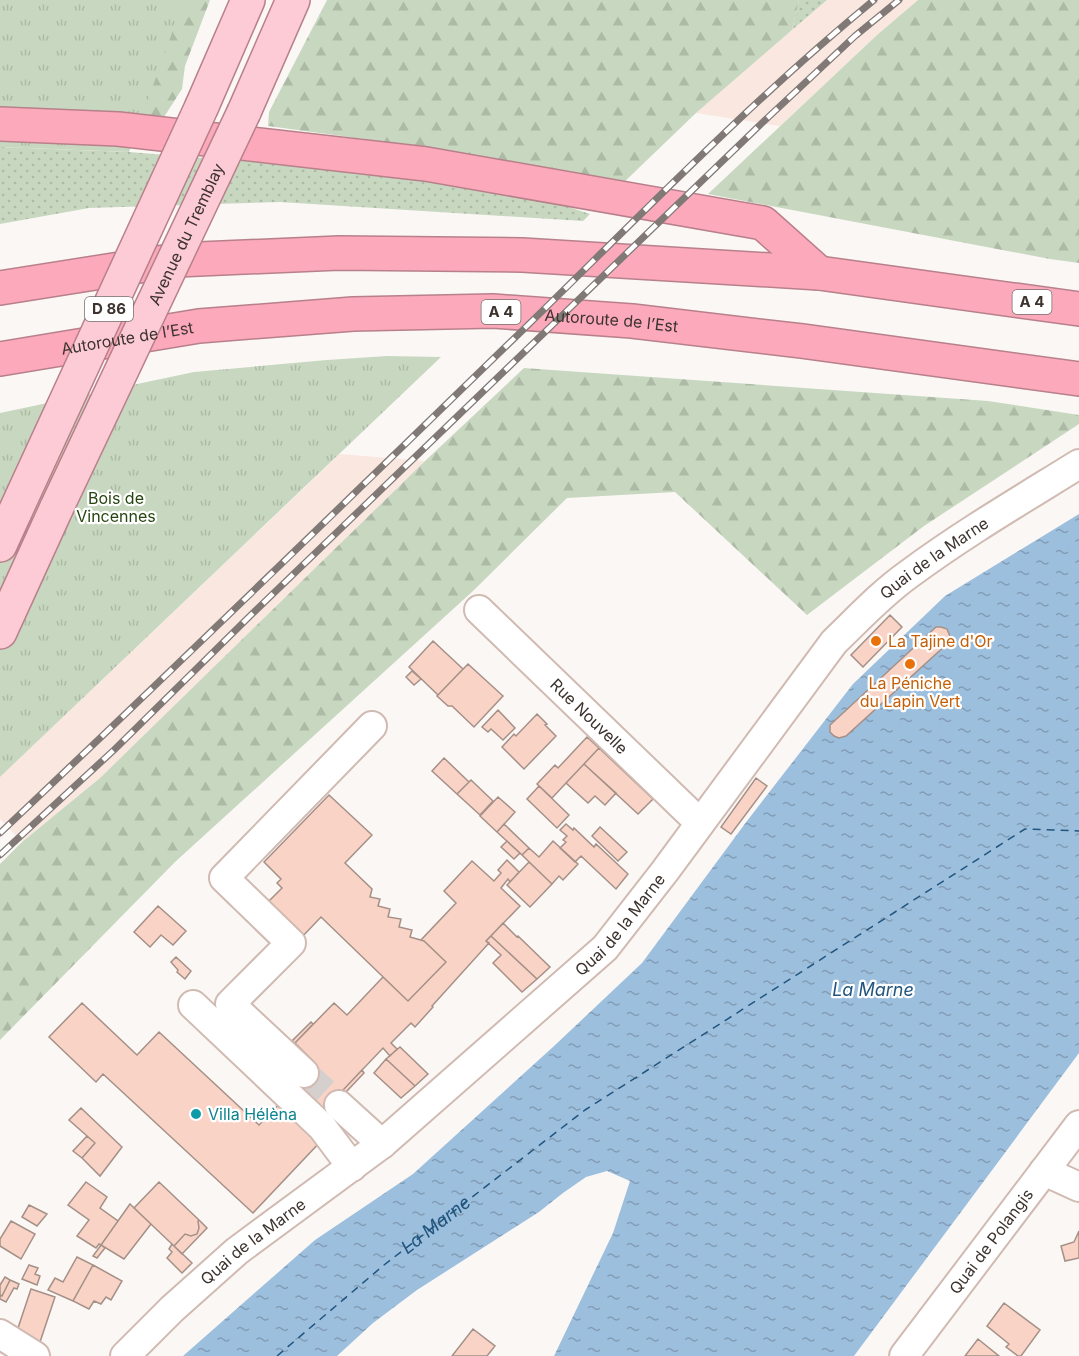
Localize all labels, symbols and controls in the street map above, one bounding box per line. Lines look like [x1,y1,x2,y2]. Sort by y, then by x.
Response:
street label: Avenue du Tremblay [144,160,228,308]
road number: A 4 [1012,290,1052,314]
road number: D 86 [85,297,133,321]
road number: A 4 [482,300,520,324]
street label: Autoroute de l’Est [544,305,679,336]
street label: Autoroute de l’Est [60,317,195,359]
park label: Bois de Vincennes [76,488,156,526]
street label: Quai de la Marne [876,513,992,603]
place label: La Tajine d'Or [888,631,993,651]
marker: La Tajine d'Or [869,634,883,648]
marker: La Péniche du Lapin Vert [903,657,917,671]
place label: La Péniche du Lapin Vert [860,673,960,711]
street label: Rue Nouvelle [546,674,632,758]
street label: Quai de la Marne [571,870,669,980]
water label: La Marne [832,979,914,1000]
place label: Villa Hélèna [208,1104,297,1124]
marker: Villa Hélèna [189,1107,203,1121]
street label: Quai de Polangis [945,1185,1037,1298]
water label: La Marne [397,1191,474,1258]
street label: Quai de la Marne [196,1194,309,1289]

